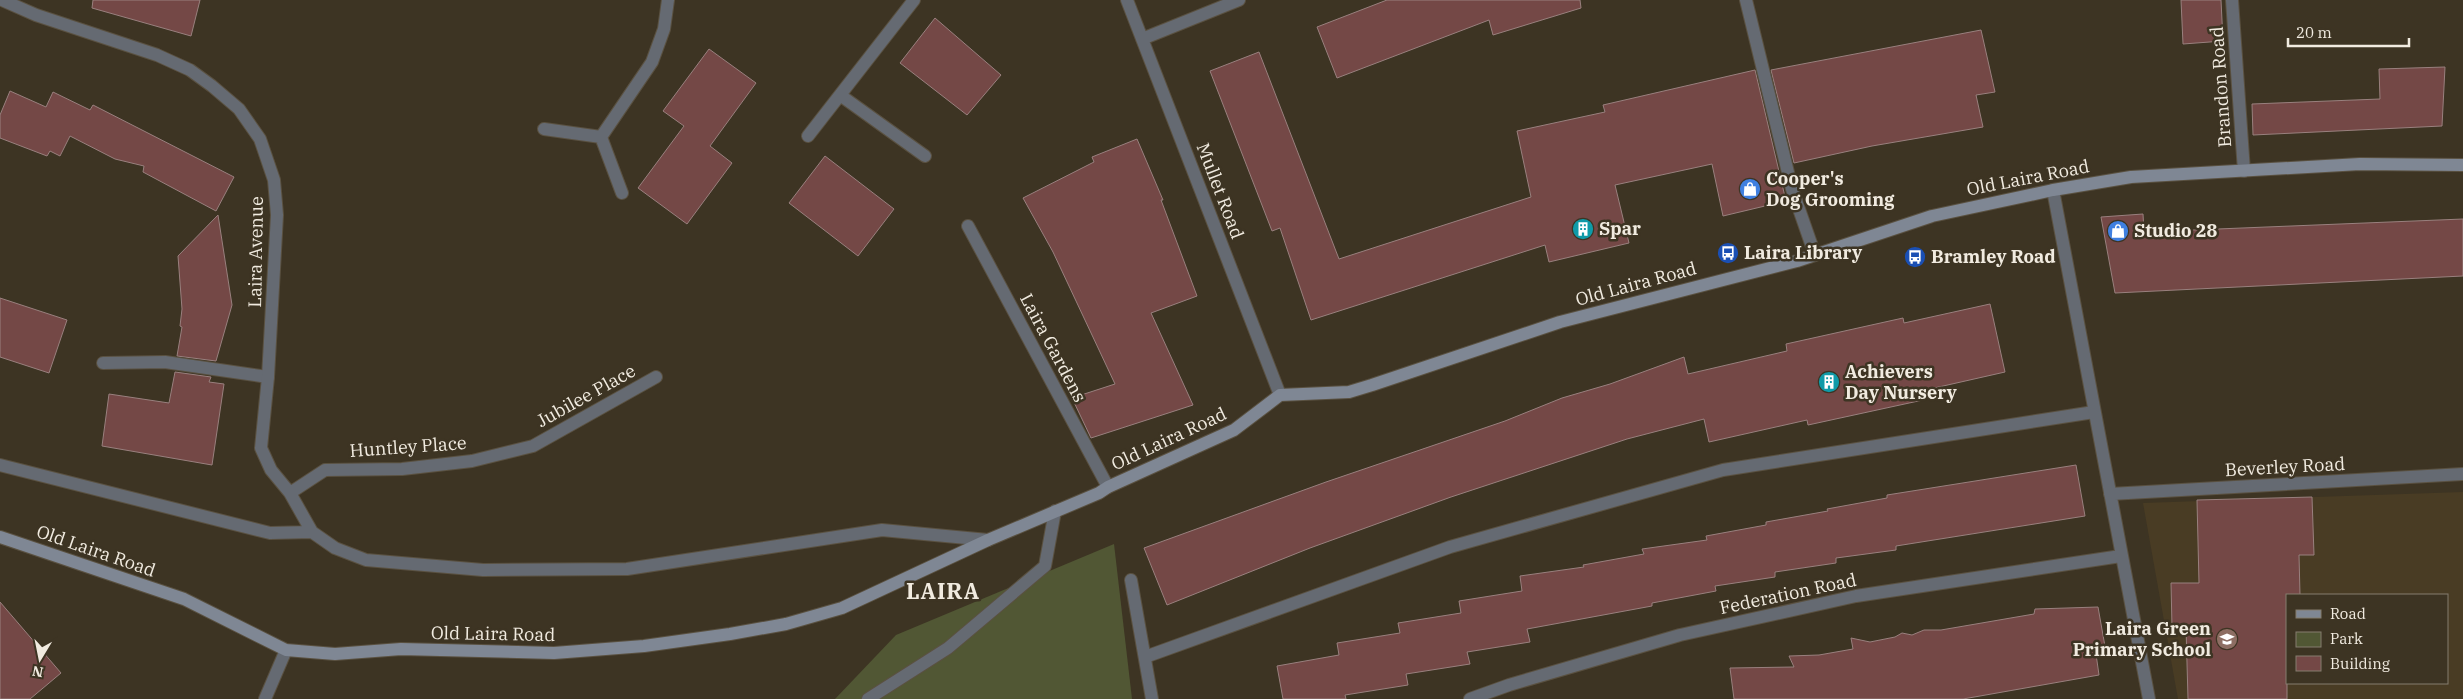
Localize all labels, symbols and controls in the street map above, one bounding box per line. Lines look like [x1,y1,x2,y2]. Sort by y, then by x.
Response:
scale bar [2288,15,2409,47]
text: 20 m [2296,23,2332,42]
street label: Brandon Road [2205,26,2236,148]
street label: Mullet Road [1192,140,1249,242]
street label: Old Laira Road [1965,154,2091,201]
place label: Cooper's Dog Grooming [1766,167,1895,211]
shop icon: Cooper's Dog Grooming [1738,177,1762,201]
street label: Laira Avenue [243,196,268,308]
building icon: Spar [1571,217,1595,241]
place label: Spar [1599,217,1641,240]
shop icon: Studio 28 [2106,219,2130,243]
place label: Studio 28 [2134,219,2218,242]
bus stop icon: Laira Library [1716,241,1740,265]
place label: Laira Library [1744,241,1863,264]
bus stop icon: Bramley Road [1903,245,1927,269]
place label: Bramley Road [1931,245,2056,268]
street label: Old Laira Road [1573,256,1699,311]
street label: Laira Gardens [1015,289,1092,406]
street label: Jubilee Place [532,359,639,432]
place label: Achievers Day Nursery [1845,360,1958,404]
building icon: Achievers Day Nursery [1817,370,1841,394]
street label: Old Laira Road [1108,402,1230,475]
street label: Huntley Place [349,431,467,462]
street label: Beverley Road [2224,452,2346,481]
street label: Old Laira Road [34,519,159,582]
street label: Federation Road [1717,568,1859,619]
district label: LAIRA [906,576,980,605]
legend [2286,594,2448,684]
text: Road [2330,604,2366,623]
place label: Laira Green Primary School [2073,617,2211,661]
street label: Old Laira Road [431,621,556,646]
school or university icon: Laira Green Primary School [2215,627,2239,651]
text: Park [2330,629,2363,648]
north arrow [15,634,65,684]
text: Building [2330,654,2390,673]
text: N [31,662,45,682]

